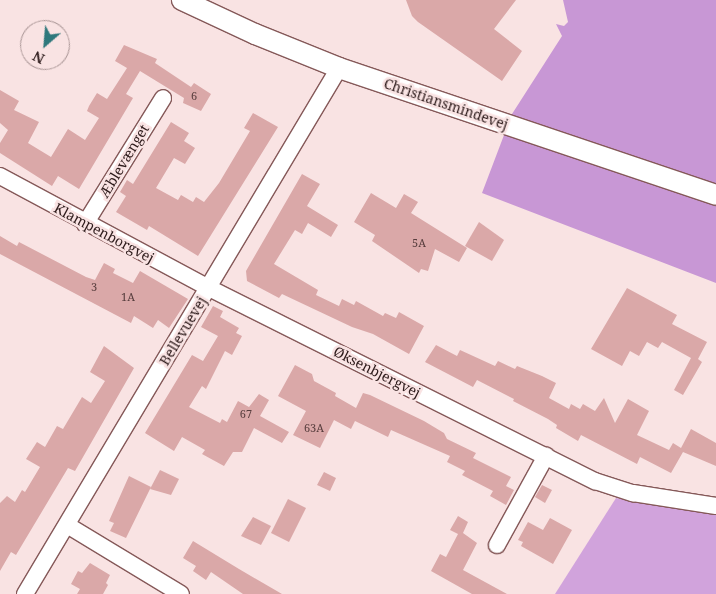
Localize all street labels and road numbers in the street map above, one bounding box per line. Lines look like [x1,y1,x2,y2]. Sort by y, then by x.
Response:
street label: Christiansmindevej [382,75,510,133]
street label: Æblevænget [96,121,152,201]
street label: Klampenborgvej [51,200,157,266]
street label: Bellevuevej [156,294,210,368]
street label: Øksenbjergvej [331,343,423,401]

